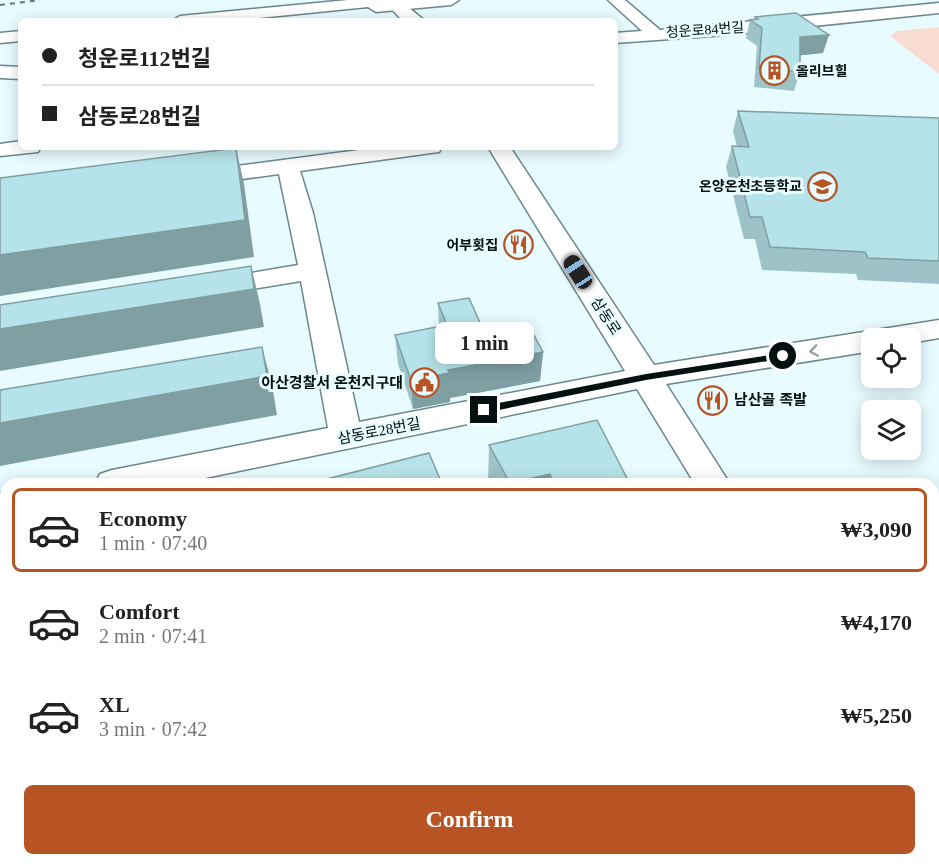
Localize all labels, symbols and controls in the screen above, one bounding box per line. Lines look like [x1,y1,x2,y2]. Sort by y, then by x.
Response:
street label: 청운로84번길 [665,20,745,40]
text: 청운로112번길 [78,46,211,71]
building icon: 올리브힐 [759,55,791,87]
place label: 올리브힐 [796,63,848,79]
text: 삼동로28번길 [78,104,201,129]
school or university icon: 온양온천초등학교 [807,170,839,202]
place label: 온양온천초등학교 [699,178,802,194]
restaurant icon: 어부횟집 [503,229,535,261]
place label: 어부횟집 [446,237,498,253]
car [561,252,595,292]
street label: 삼동로 [588,294,624,338]
callout: 1 min [434,323,534,365]
map controls [861,328,921,460]
button: locate [861,328,921,388]
text: 1 min [460,332,509,354]
route start [769,342,796,369]
one-way arrow [809,344,819,357]
public building icon: 아산경찰서 온천지구대 [408,367,440,399]
place label: 아산경찰서 온천지구대 [261,374,403,391]
restaurant icon: 남산골 족발 [697,384,729,416]
place label: 남산골 족발 [734,392,807,408]
route end [470,396,497,423]
button: layers [861,400,921,460]
street label: 삼동로28번길 [336,415,422,447]
icon: car [27,503,81,557]
text: Economy [99,506,187,531]
text: ₩3,090 [841,517,912,542]
text: 1 min · 07:40 [99,532,207,554]
icon: car [27,596,81,650]
text: Comfort [99,599,180,624]
text: ₩4,170 [841,610,912,635]
text: 2 min · 07:41 [99,625,207,647]
icon: car [27,689,81,743]
text: XL [99,692,130,717]
text: ₩5,250 [841,703,912,728]
text: 3 min · 07:42 [99,718,207,740]
button: Confirm [24,785,915,854]

